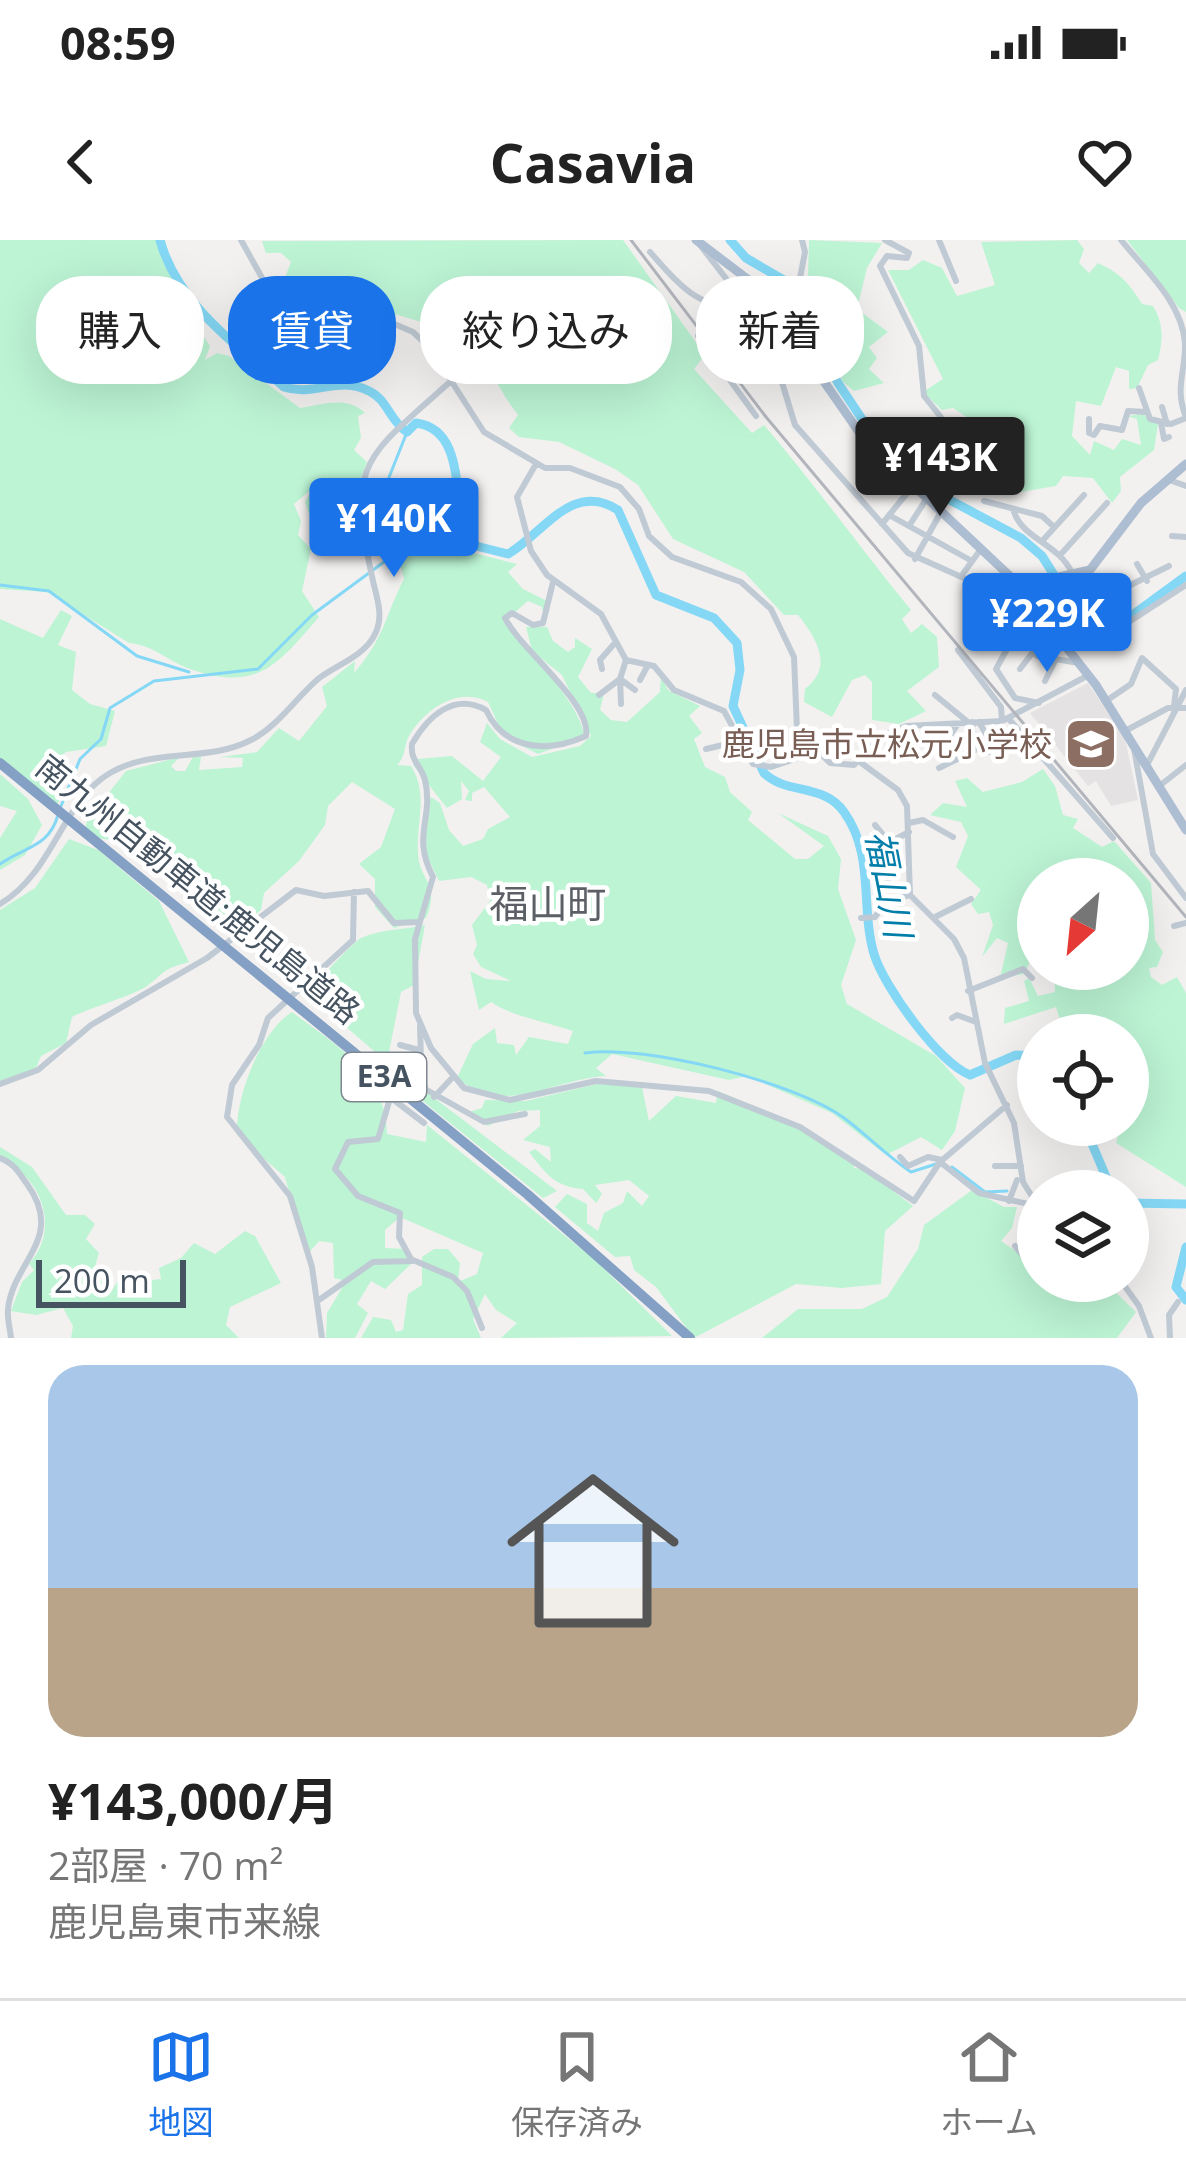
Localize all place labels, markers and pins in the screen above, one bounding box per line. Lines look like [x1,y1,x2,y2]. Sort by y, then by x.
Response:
pin: ¥143K [856,417,1024,519]
pin: ¥140K [310,478,478,580]
pin: ¥229K [963,573,1131,675]
school or university icon: 鹿児島市立松元小学校 [1063,716,1119,772]
place label: 鹿児島市立松元小学校 [722,721,1052,766]

